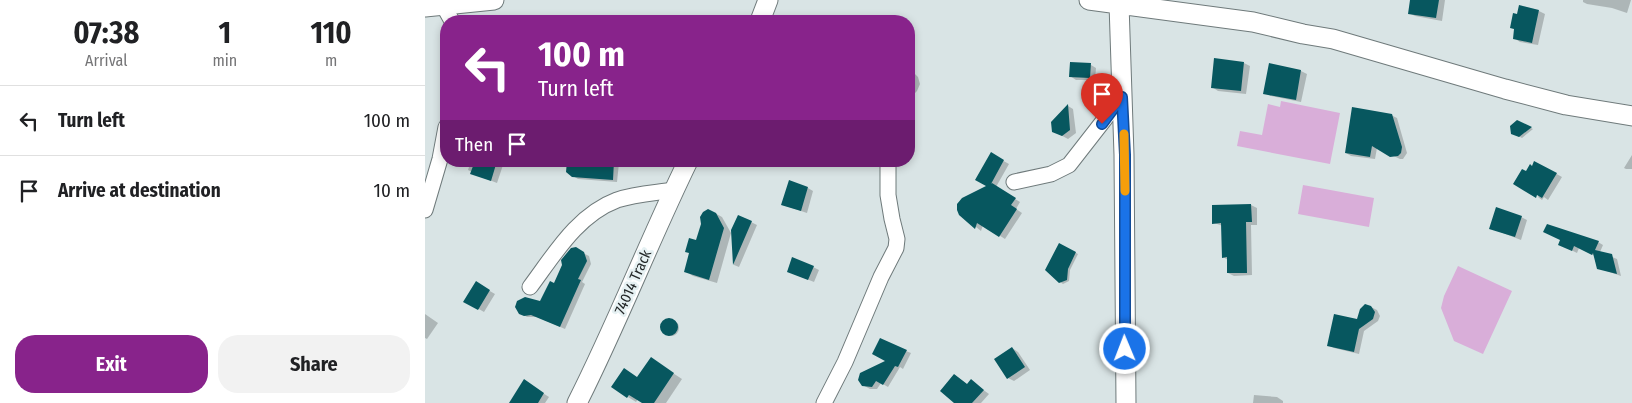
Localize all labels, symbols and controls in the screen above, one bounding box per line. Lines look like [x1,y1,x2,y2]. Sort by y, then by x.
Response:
text: 07:38 [73,15,139,51]
text: 1 [219,15,231,51]
text: 110 [310,15,352,51]
text: 100 m [538,33,625,75]
icon: left [455,35,520,100]
text: Arrival [85,51,127,70]
text: min [212,51,237,70]
text: m [325,51,337,70]
pin [1081,73,1123,124]
text: Turn left [538,75,614,102]
icon: arrive [1088,80,1116,108]
icon: left [15,107,43,135]
text: Turn left [58,109,125,132]
text: 100 m [364,109,410,132]
icon: arrive [503,130,531,158]
text: Then [455,133,493,156]
icon: arrive [15,177,43,205]
text: Arrive at destination [58,179,221,202]
text: 10 m [374,179,410,202]
street label: 74014 Track [611,247,655,317]
position arrow [1098,322,1150,374]
button: Exit [15,335,208,393]
button: Share [218,335,410,393]

